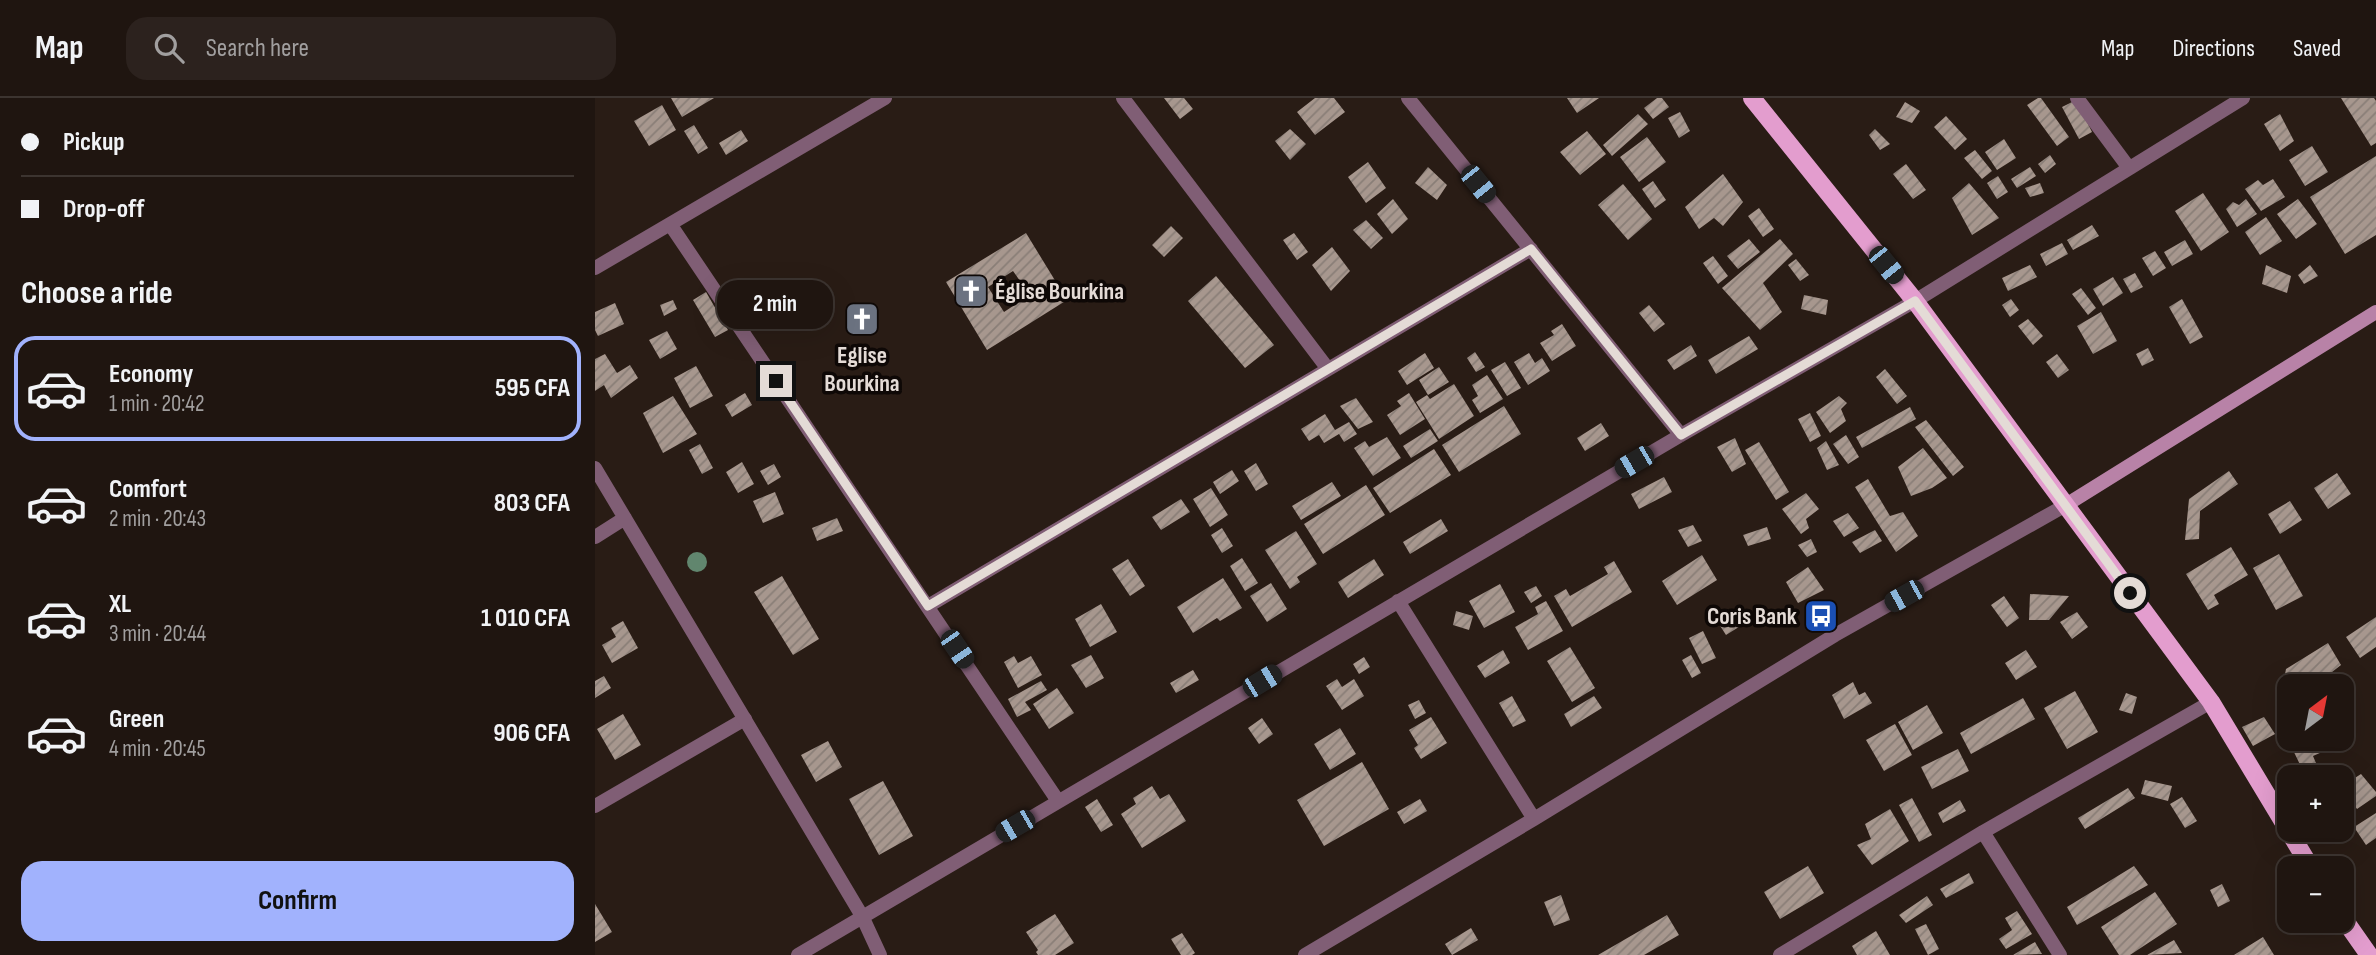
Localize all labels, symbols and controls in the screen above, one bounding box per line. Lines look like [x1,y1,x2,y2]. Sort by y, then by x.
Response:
search box [126,17,616,80]
text: Map [35,28,84,68]
icon: search [150,29,188,67]
text: Search here [206,33,309,64]
text: Map [2101,34,2134,63]
text: Directions [2172,34,2255,63]
text: Saved [2293,34,2341,63]
text: Pickup [63,127,125,158]
car [1457,161,1500,207]
text: Drop-off [63,194,144,225]
car [1865,242,1908,288]
church icon: Église Bourkina [952,272,990,310]
text: Choose a ride [21,274,173,313]
place label: Église Bourkina [995,277,1124,306]
callout: 2 min [718,280,834,328]
text: 2 min [753,290,797,318]
church icon: Eglise Bourkina [843,300,881,338]
place label: Eglise Bourkina [824,341,900,398]
icon: car [25,357,88,420]
text: Economy [109,359,193,390]
route end [760,365,792,397]
text: 595 CFA [495,373,570,404]
text: 1 min · 20:42 [109,390,205,418]
car [1611,442,1658,482]
icon: car [25,472,88,535]
text: Comfort [109,474,187,505]
text: 803 CFA [494,488,570,519]
text: 2 min · 20:43 [109,505,206,533]
car [1881,577,1928,615]
route start [2114,577,2146,609]
icon: car [25,587,88,650]
text: XL [109,589,131,620]
bus stop icon: Coris Bank [1802,597,1840,635]
place label: Coris Bank [1707,602,1797,631]
text: 1 010 CFA [481,603,570,634]
text: 3 min · 20:44 [109,620,206,648]
car [937,626,978,672]
car [1239,661,1286,701]
north arrow [2277,674,2354,751]
map controls [2277,674,2354,933]
icon: car [25,702,88,765]
text: Green [109,704,164,735]
text: 906 CFA [493,718,570,749]
text: 4 min · 20:45 [109,735,206,763]
button: + [2277,765,2354,842]
car [992,806,1039,846]
button: − [2277,856,2354,933]
button: Confirm [21,861,574,941]

